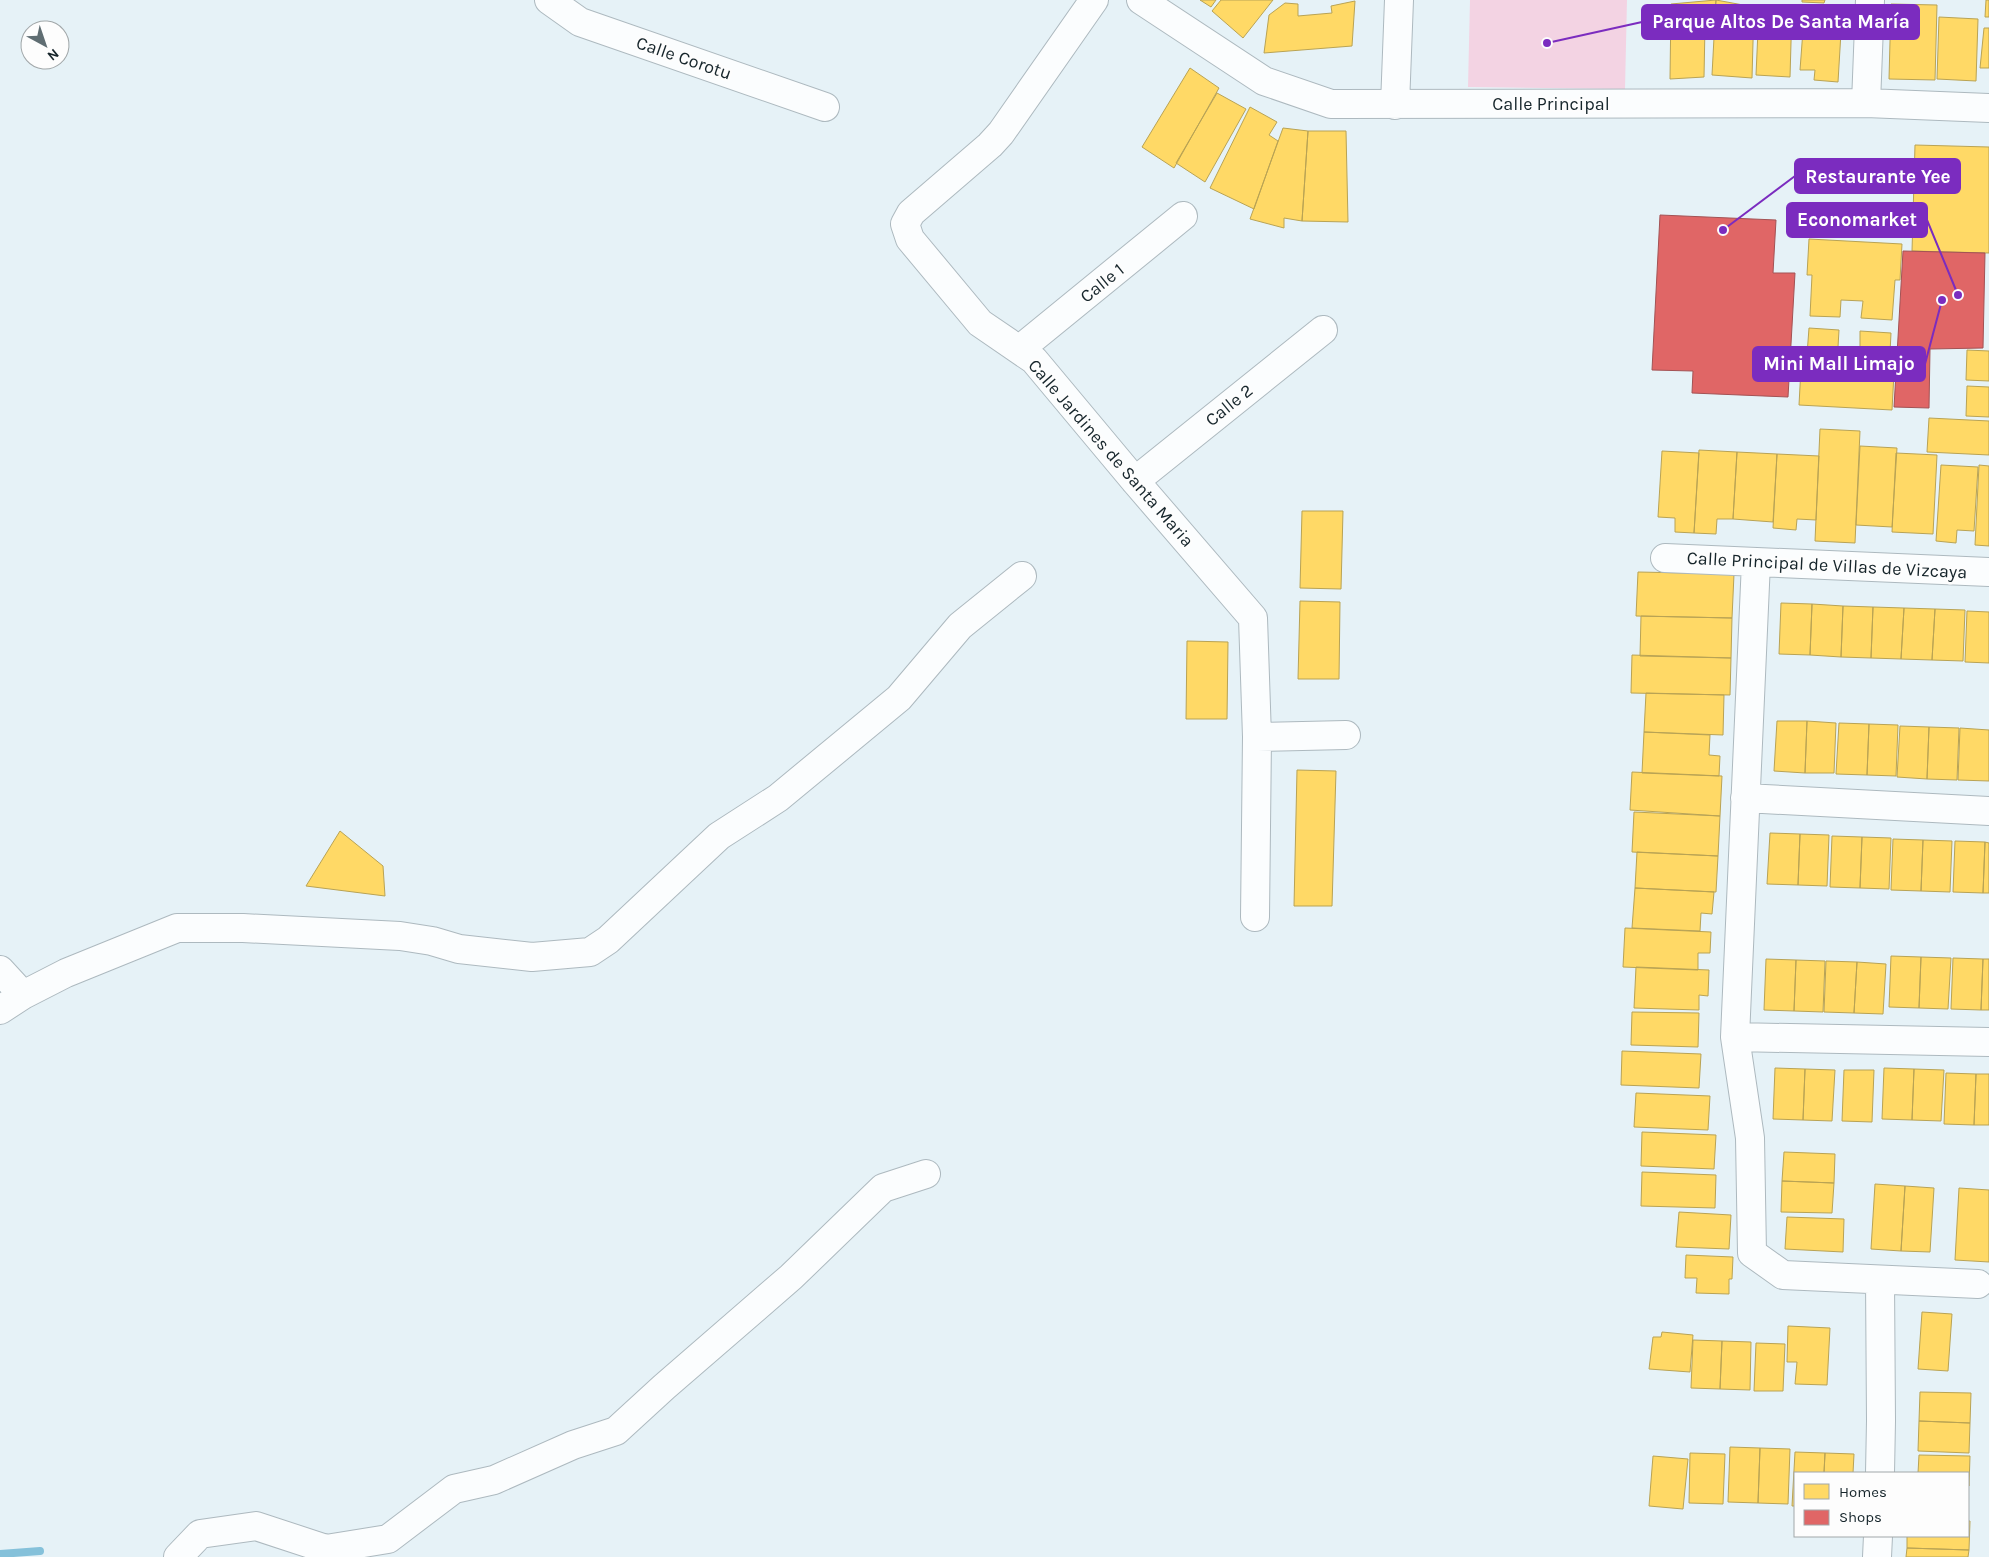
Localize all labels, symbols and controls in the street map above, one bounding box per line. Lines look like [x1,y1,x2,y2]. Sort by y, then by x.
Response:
callout: Parque Altos De Santa María [1642,5,1919,39]
text: Parque Altos De Santa María [1652,11,1910,33]
north arrow [20,20,70,70]
street label: Calle Corotu [633,31,735,85]
text: N [44,45,62,64]
street label: Calle Principal [1492,93,1610,115]
callout: Restaurante Yee [1795,159,1960,193]
text: Restaurante Yee [1805,166,1951,188]
callout: Economarket [1787,203,1927,237]
text: Economarket [1797,209,1917,231]
street label: Calle 1 [1075,259,1129,307]
callout: Mini Mall Limajo [1753,347,1925,381]
text: Mini Mall Limajo [1763,353,1915,375]
street label: Calle Jardines de Santa Maria [1023,355,1199,551]
street label: Calle 2 [1201,379,1257,431]
street label: Calle Principal de Villas de Vizcaya [1686,547,1968,583]
legend [1794,1472,1969,1537]
text: Homes [1839,1483,1887,1501]
text: Shops [1839,1508,1882,1526]

